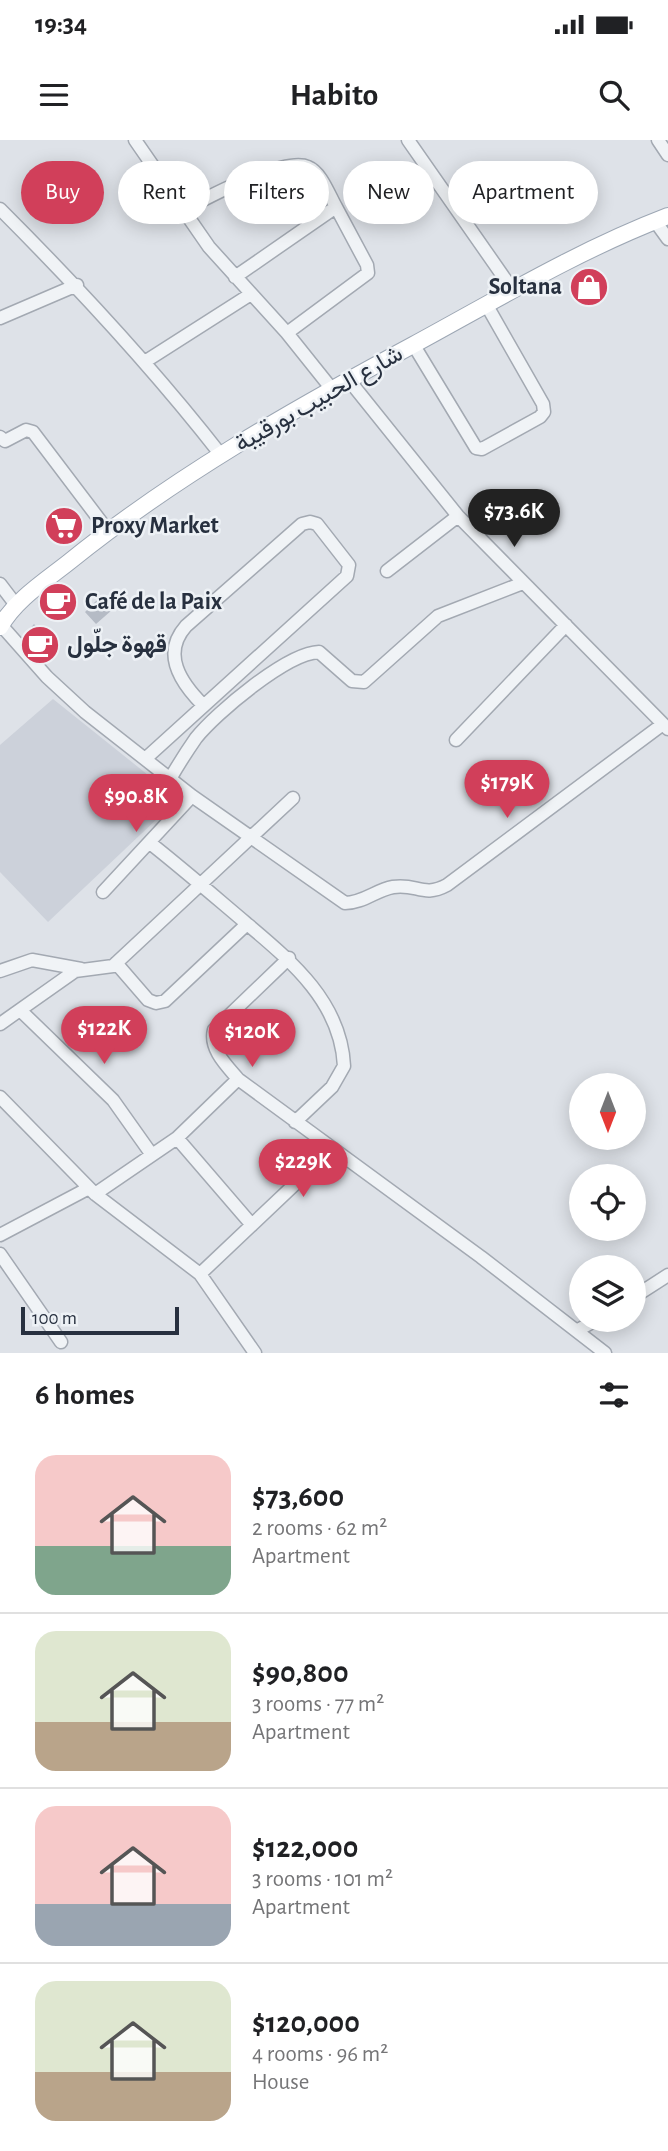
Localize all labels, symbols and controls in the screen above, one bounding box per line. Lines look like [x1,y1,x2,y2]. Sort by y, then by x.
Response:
text: 19:34 [35,11,87,37]
icon: menu [35,76,73,114]
icon: search [595,76,633,114]
text: Habito [290,79,378,111]
chip: Buy [21,161,104,224]
chip: Rent [118,161,210,224]
chip: Filters [224,161,329,224]
chip: New [343,161,434,224]
chip: Apartment [448,161,598,224]
shop icon: Soltana [568,266,610,308]
place label: Soltana [489,275,562,299]
street label: شارع الحبيب بورقيبة [231,341,408,459]
pin: $73.6K [457,490,571,549]
text: $73.6K [484,500,544,523]
supermarket icon: Proxy Market [43,505,85,547]
place label: Proxy Market [91,514,219,538]
cafe icon: Café de la Paix [37,581,79,623]
place label: Café de la Paix [85,590,222,614]
cafe icon: قهوة جلّول [19,624,61,666]
place label: قهوة جلّول [67,628,167,659]
pin: $179K [458,760,556,820]
text: $179K [480,771,534,794]
pin: $90.8K [79,774,193,834]
text: $90.8K [104,785,168,808]
pin: $122K [55,1006,153,1066]
pin: $120K [203,1010,301,1069]
text: $122K [77,1017,131,1040]
text: $120K [225,1020,279,1043]
north arrow [569,1073,646,1150]
map controls [569,1073,646,1332]
pin: $229K [254,1140,352,1199]
text: $229K [275,1150,331,1173]
button: locate [569,1164,646,1241]
button: layers [569,1255,646,1332]
scale bar [21,1304,178,1336]
text: 100 m [32,1309,77,1328]
icon: filters [595,1376,633,1414]
text: 6 homes [35,1380,135,1410]
text: $73,600 [252,1482,344,1512]
icon: home [91,1483,175,1567]
text: 2 rooms · 62 m² [252,1517,387,1540]
text: Apartment [252,1545,350,1568]
text: $90,800 [252,1658,349,1688]
icon: home [91,1659,175,1743]
text: 3 rooms · 77 m² [252,1693,384,1716]
text: Apartment [252,1721,350,1744]
text: $122,000 [252,1833,358,1863]
icon: home [91,1834,175,1918]
text: 3 rooms · 101 m² [252,1868,393,1891]
text: Apartment [252,1896,350,1919]
text: $120,000 [252,2008,360,2038]
icon: home [91,2009,175,2093]
text: 4 rooms · 96 m² [252,2043,388,2066]
text: House [252,2071,309,2094]

